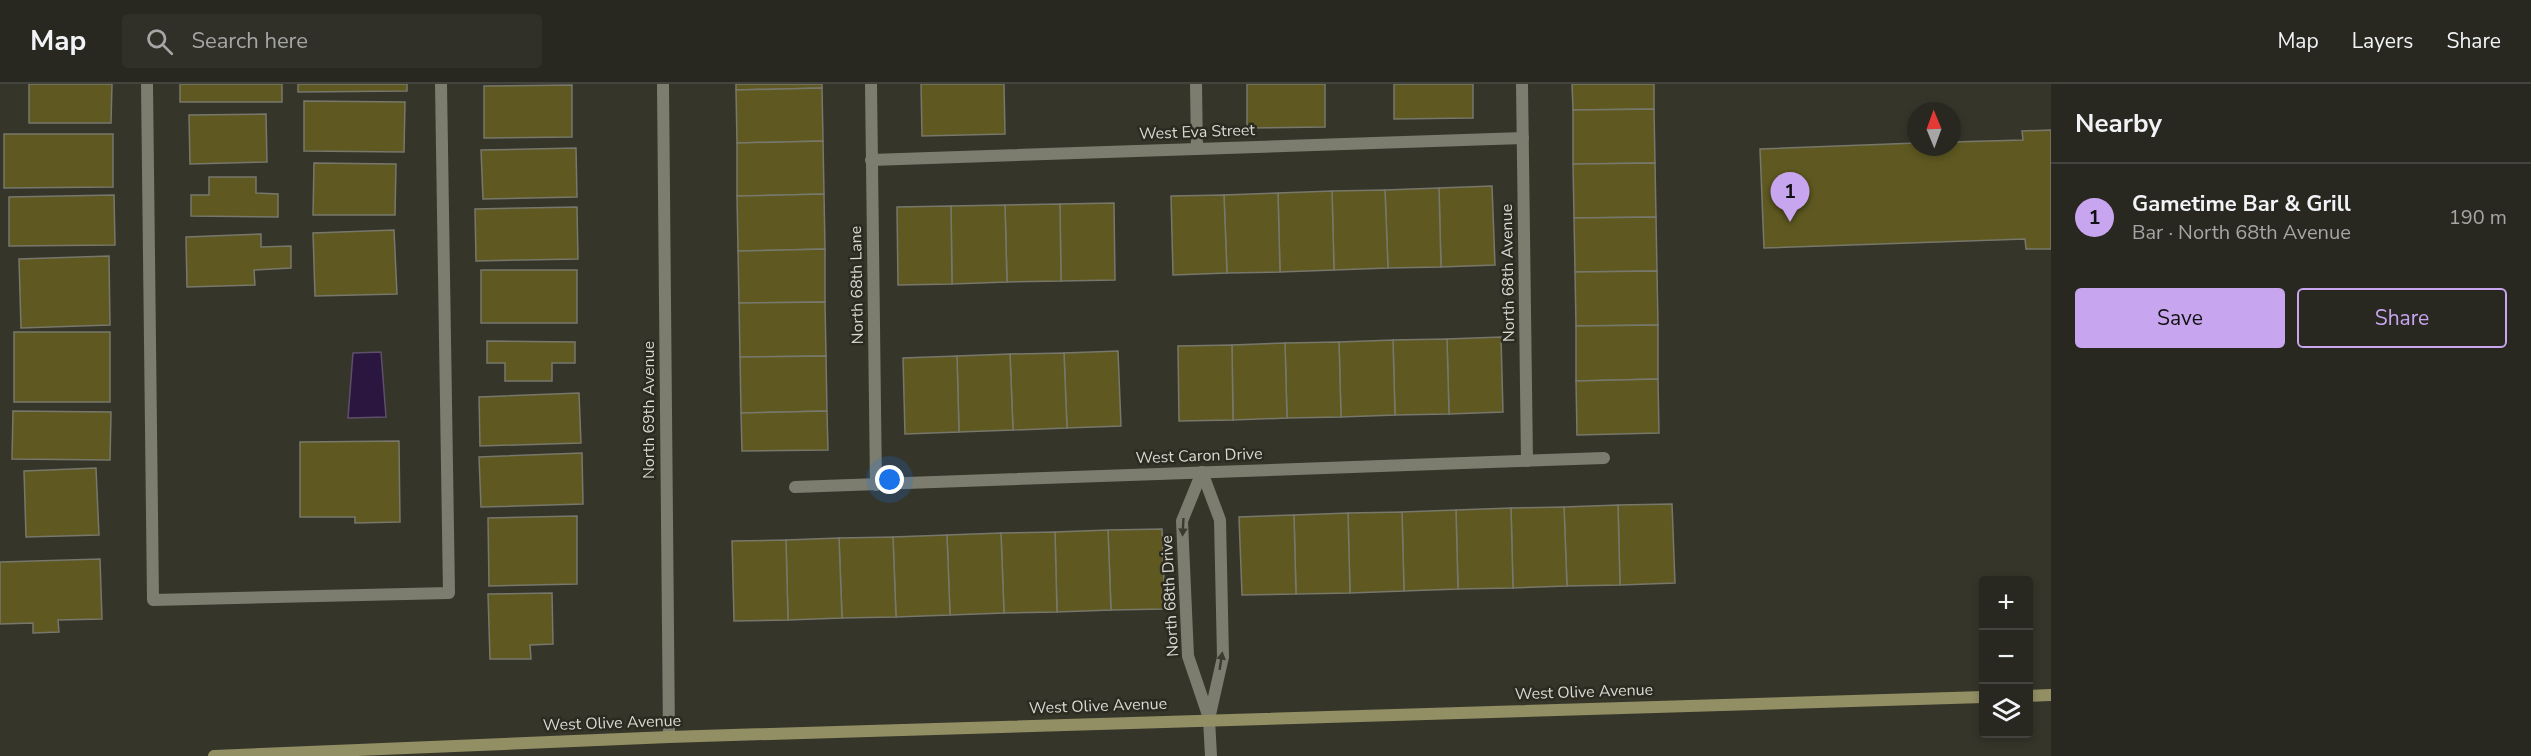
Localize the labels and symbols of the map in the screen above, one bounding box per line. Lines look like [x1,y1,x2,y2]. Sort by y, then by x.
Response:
north arrow [1907,102,1961,156]
street label: West Eva Street [1139,119,1256,145]
pin: 1 [1770,172,1810,222]
street label: North 68th Avenue [1496,204,1520,342]
street label: North 68th Lane [845,226,869,344]
street label: North 69th Avenue [638,341,660,479]
street label: West Caron Drive [1135,443,1263,469]
your location [875,465,904,494]
one-way arrow [1179,517,1188,536]
street label: North 68th Drive [1156,535,1184,657]
one-way arrow [1217,652,1226,671]
street label: West Olive Avenue [1514,679,1654,705]
street label: West Olive Avenue [1028,693,1168,719]
street label: West Olive Avenue [542,710,682,736]

